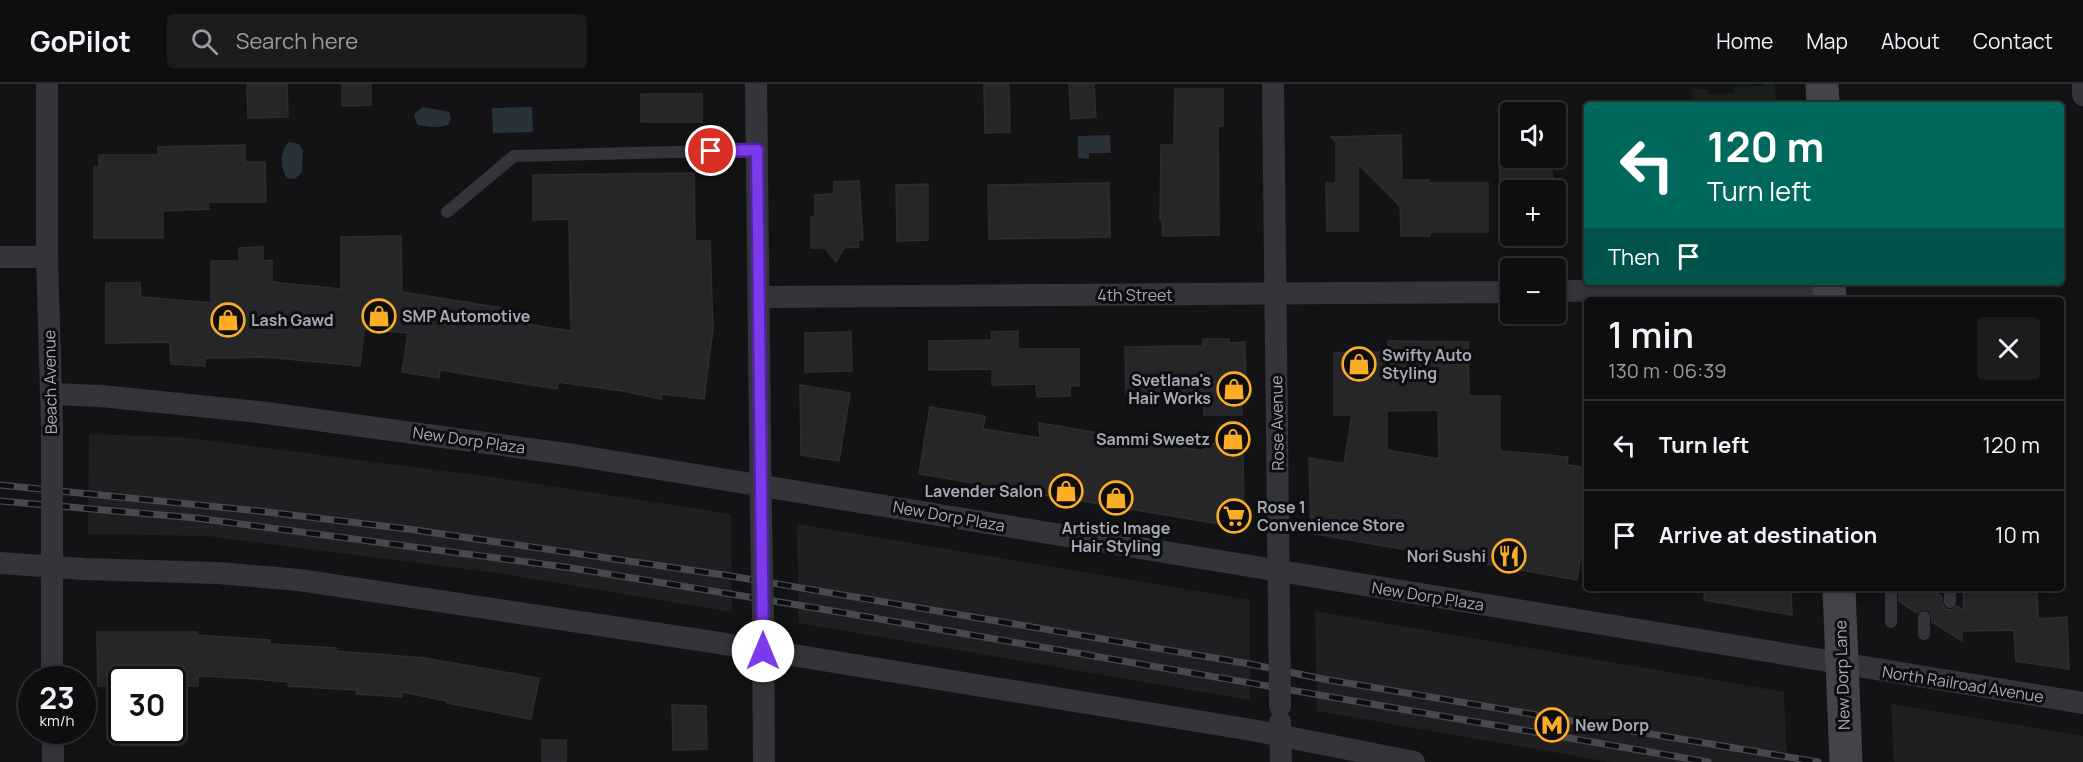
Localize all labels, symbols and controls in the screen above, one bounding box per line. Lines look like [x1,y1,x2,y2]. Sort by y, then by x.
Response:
search box [167,14,587,68]
text: GoPilot [30,22,131,60]
icon: search [188,25,221,58]
text: Search here [236,26,358,56]
text: Home [1716,27,1773,55]
text: Map [1806,27,1848,55]
text: About [1881,27,1940,55]
text: Contact [1973,27,2053,55]
map controls [1500,102,1566,324]
button: sound [1500,102,1566,168]
text: 120 m [1707,117,1824,175]
pin [685,125,736,176]
icon: left [1608,126,1686,204]
icon: arrive [694,134,727,167]
text: Turn left [1707,172,1811,209]
button: + [1500,180,1566,246]
icon: arrive [1672,240,1705,273]
text: Then [1608,242,1660,272]
button: − [1500,258,1566,324]
street label: 4th Street [1097,284,1173,306]
shop icon: SMP Automotive [361,298,397,334]
shop icon: Lash Gawd [210,302,246,338]
place label: SMP Automotive [402,305,531,327]
place label: Lash Gawd [251,309,334,331]
text: 1 min [1608,310,1694,359]
button: close [1977,317,2040,380]
street label: Beach Avenue [38,330,62,434]
place label: Swifty Auto Styling [1382,344,1472,384]
shop icon: Swifty Auto Styling [1341,346,1377,382]
text: 130 m · 06:39 [1608,357,1727,384]
place label: Svetlana's Hair Works [1128,369,1211,409]
shop icon: Svetlana's Hair Works [1216,371,1252,407]
street label: Rose Avenue [1265,375,1289,471]
street label: New Dorp Plaza [411,421,527,459]
shop icon: Sammi Sweetz [1215,421,1251,457]
place label: Sammi Sweetz [1096,428,1210,450]
icon: left [1608,429,1641,462]
text: Turn left [1659,430,1749,460]
text: 120 m [1982,430,2040,460]
shop icon: Lavender Salon [1048,473,1084,509]
place label: Lavender Salon [925,480,1043,502]
shop icon: Artistic Image Hair Styling [1098,480,1134,516]
street label: New Dorp Plaza [891,495,1007,537]
place label: Rose 1 Convenience Store [1257,496,1405,536]
supermarket icon: Rose 1 Convenience Store [1216,498,1252,534]
place label: Artistic Image Hair Styling [1062,517,1171,557]
icon: arrive [1608,519,1641,552]
text: Arrive at destination [1659,520,1877,550]
text: 10 m [1995,520,2040,550]
restaurant icon: Nori Sushi [1491,538,1527,574]
place label: Nori Sushi [1407,545,1486,567]
street label: New Dorp Plaza [1370,576,1486,616]
position arrow [731,619,795,683]
street label: New Dorp Lane [1829,620,1855,730]
street label: North Railroad Avenue [1881,660,2045,708]
speed limit sign: 30 [108,666,186,744]
text: 23 [39,677,75,718]
metro station icon: New Dorp [1534,707,1570,743]
text: km/h [40,710,74,731]
place label: New Dorp [1575,714,1649,736]

